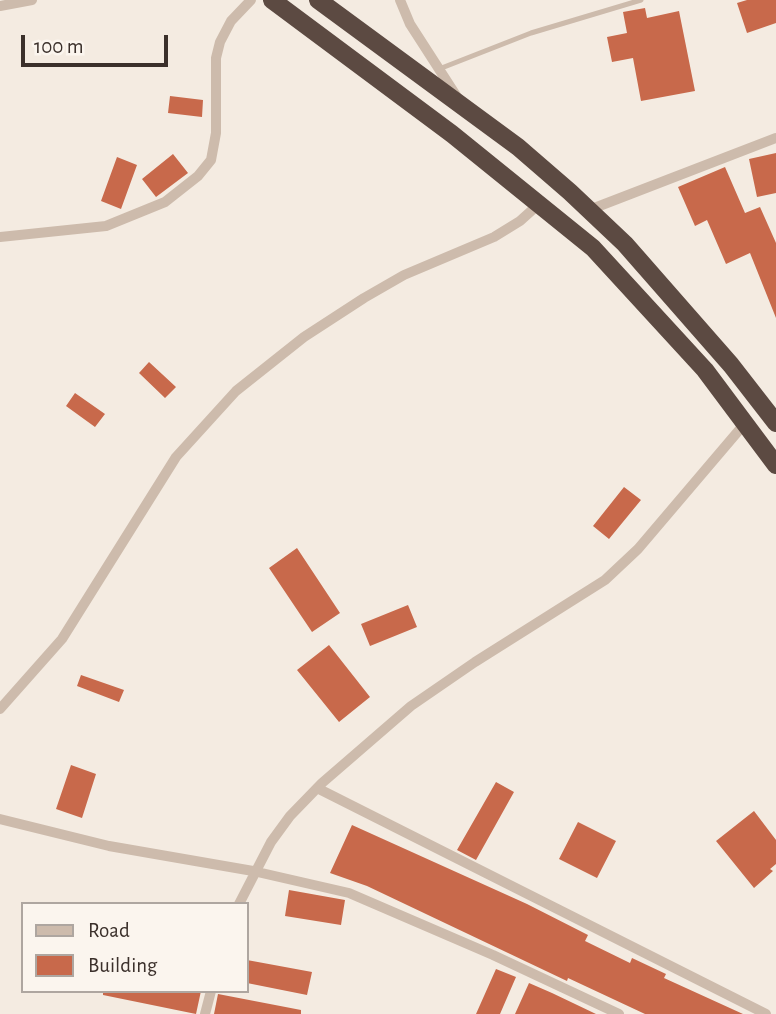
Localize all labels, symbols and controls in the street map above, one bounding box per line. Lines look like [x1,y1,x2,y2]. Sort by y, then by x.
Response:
scale bar [24,21,172,65]
text: 100 m [34,36,84,57]
legend [21,902,248,993]
text: Road [88,920,130,941]
text: Building [88,955,157,976]

